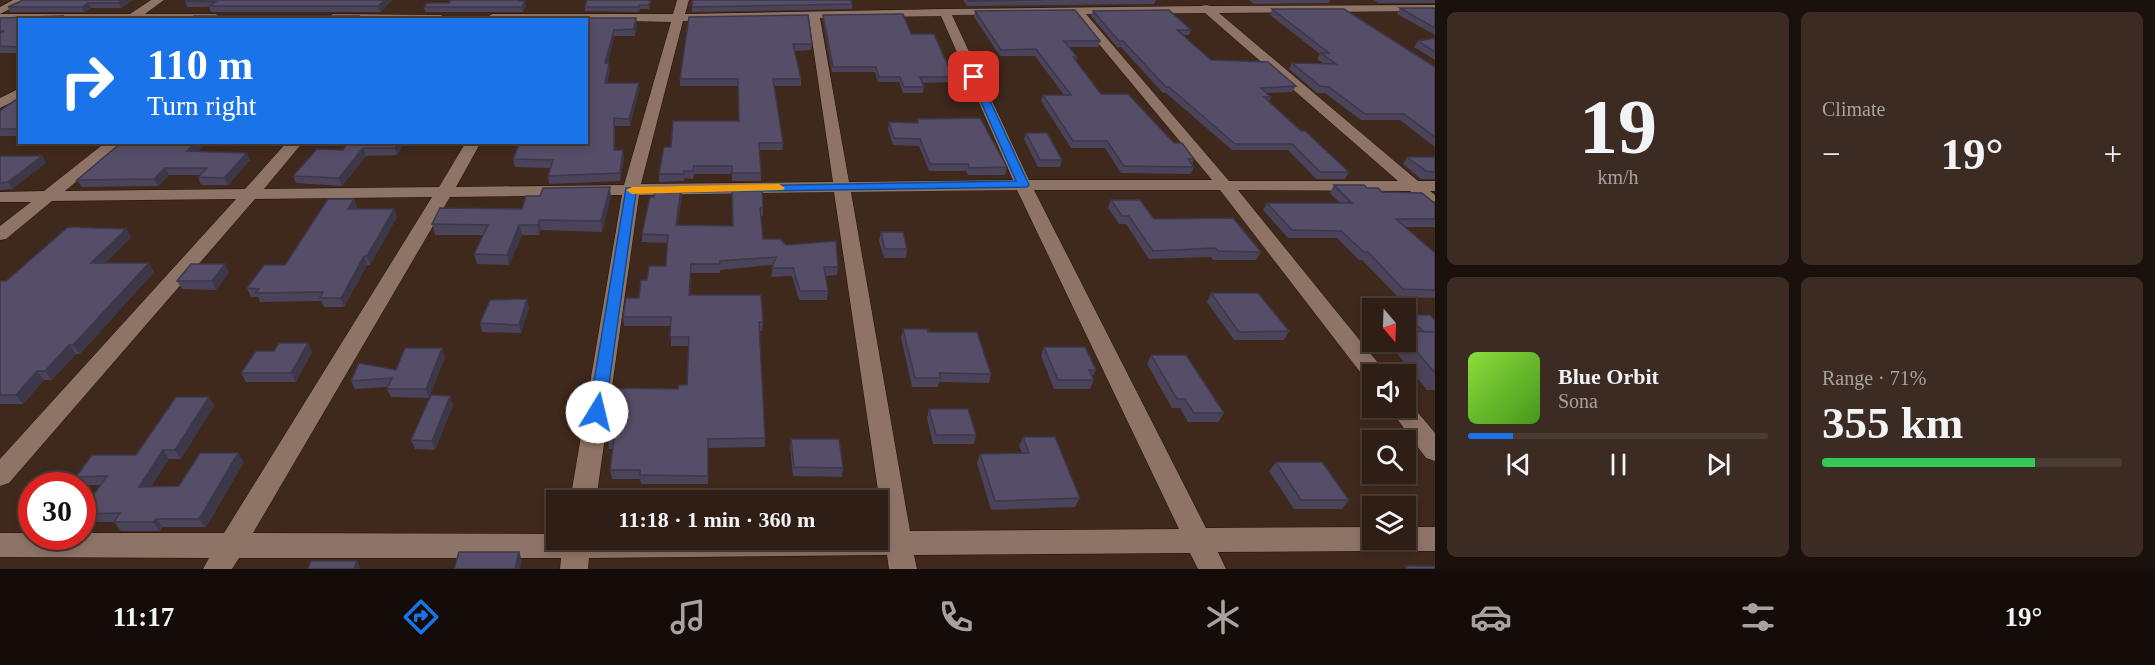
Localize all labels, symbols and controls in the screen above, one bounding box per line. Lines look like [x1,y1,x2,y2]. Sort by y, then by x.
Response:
icon: right [48,42,126,120]
text: 110 m [147,42,253,88]
pin [948,51,999,102]
icon: arrive [957,60,990,93]
text: 19 [1579,83,1657,170]
text: Turn right [147,91,256,121]
text: Climate [1822,98,1885,120]
text: 19° [1941,129,2004,179]
text: − [1822,136,1841,172]
text: + [2103,136,2122,172]
text: km/h [1597,166,1639,188]
north arrow [1362,298,1416,352]
map controls [1362,298,1416,550]
button: sound [1362,364,1416,418]
text: Blue Orbit [1558,364,1659,389]
text: Range · 71% [1822,367,1926,389]
position arrow [565,380,629,444]
text: Sona [1558,390,1598,412]
text: 355 km [1822,398,1963,448]
button: search [1362,430,1416,484]
icon: previous [1502,448,1535,481]
icon: pause [1602,448,1635,481]
icon: next [1702,448,1735,481]
speed limit sign: 30 [18,472,96,550]
button: layers [1362,496,1416,550]
text: 11:18 · 1 min · 360 m [619,507,815,532]
icon: directions [400,596,442,638]
icon: music [667,596,709,638]
icon: phone [935,596,977,638]
icon: climate [1202,596,1244,638]
icon: car [1470,596,1512,638]
icon: filters [1737,596,1779,638]
text: 11:17 [113,602,174,632]
text: 19° [2004,602,2042,632]

